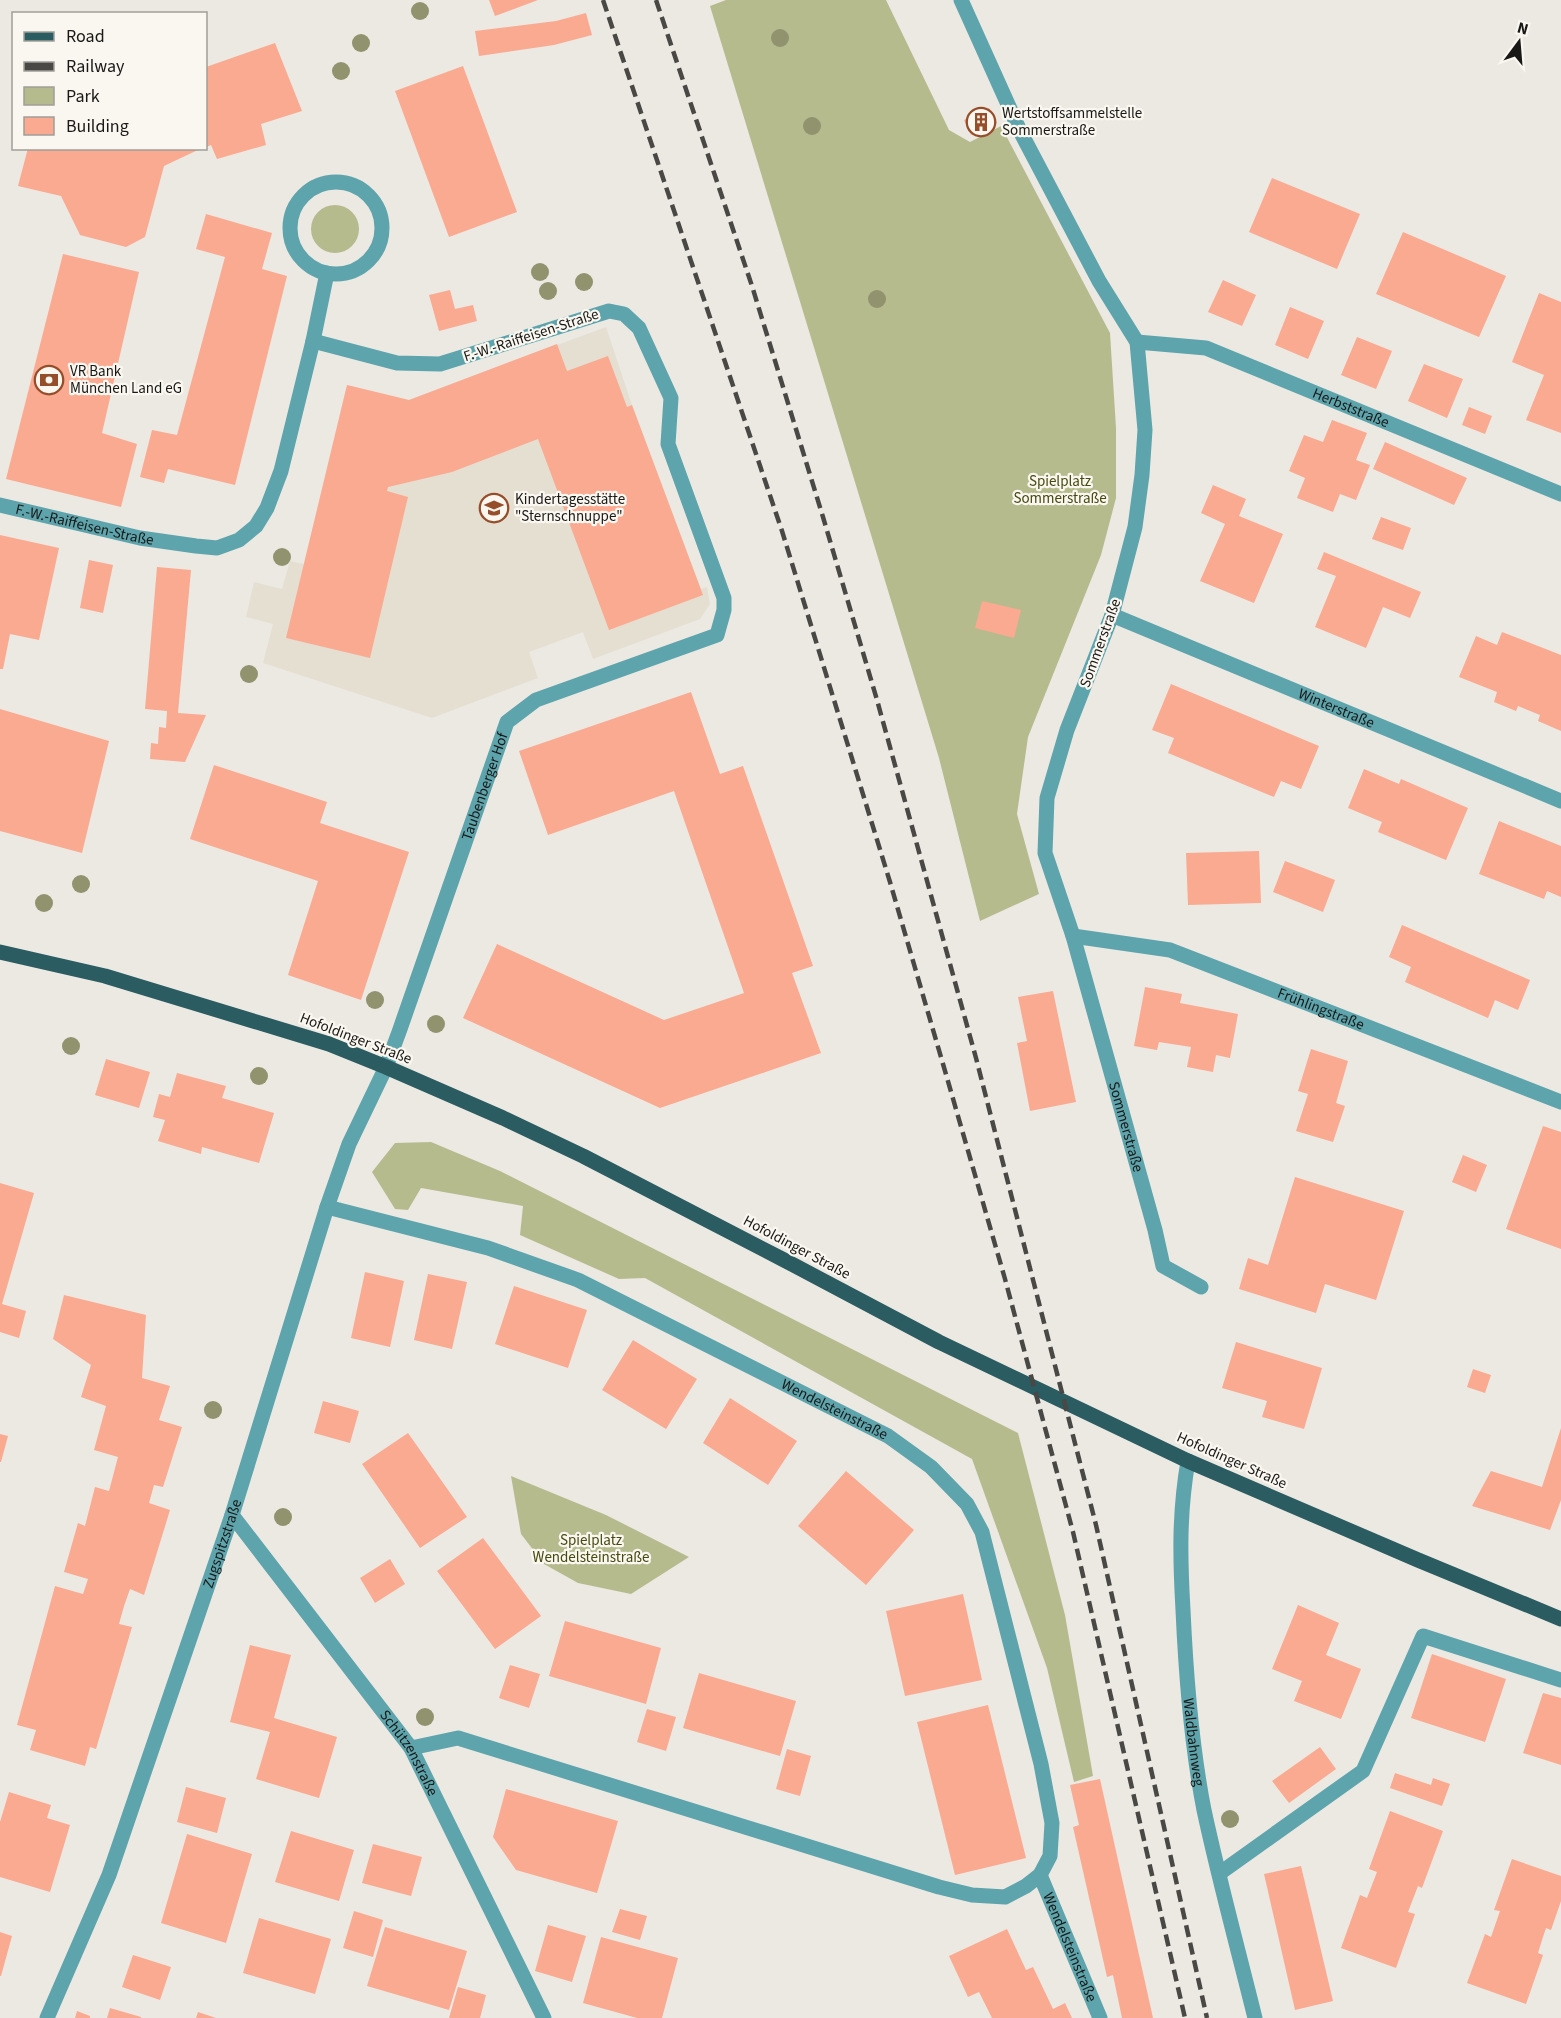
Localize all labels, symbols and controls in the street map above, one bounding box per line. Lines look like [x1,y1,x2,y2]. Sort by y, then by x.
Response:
legend [12,12,207,150]
north arrow [1489,12,1549,72]
text: N [1515,17,1531,41]
text: Road [66,24,105,49]
text: Railway [66,54,125,79]
text: Park [66,84,100,109]
place label: Wertstoffsammelstelle Sommerstraße [1002,103,1142,141]
building icon: Wertstoffsammelstelle Sommerstraße [965,106,997,138]
text: Building [66,114,129,139]
street label: F.-W.-Raiffeisen-Straße [461,304,602,367]
place label: VR Bank München Land eG [70,361,182,399]
bank icon: VR Bank München Land eG [33,364,65,396]
street label: Herbststraße [1309,383,1392,433]
park label: Spielplatz Sommerstraße [1013,471,1107,509]
place label: Kindertagesstätte "Sternschnuppe" [515,489,625,527]
school or university icon: Kindertagesstätte "Sternschnuppe" [478,492,510,524]
street label: F.-W.-Raiffeisen-Straße [13,499,155,551]
street label: Sommerstraße [1075,596,1126,691]
street label: Winterstraße [1295,683,1378,734]
street label: Taubenberger Hof [457,729,514,843]
street label: Frühlingstraße [1274,983,1367,1036]
street label: Hofoldinger Straße [297,1007,415,1070]
street label: Sommerstraße [1103,1079,1148,1175]
street label: Hofoldinger Straße [740,1210,854,1285]
street label: Wendelsteinstraße [778,1374,891,1445]
street label: Hofoldinger Straße [1173,1427,1290,1494]
street label: Zugspitzstraße [198,1497,247,1591]
park label: Spielplatz Wendelsteinstraße [533,1530,649,1568]
street label: Waldbahnweg [1178,1697,1210,1788]
street label: Schützenstraße [374,1706,443,1800]
street label: Wendelsteinstraße [1037,1889,1102,2005]

